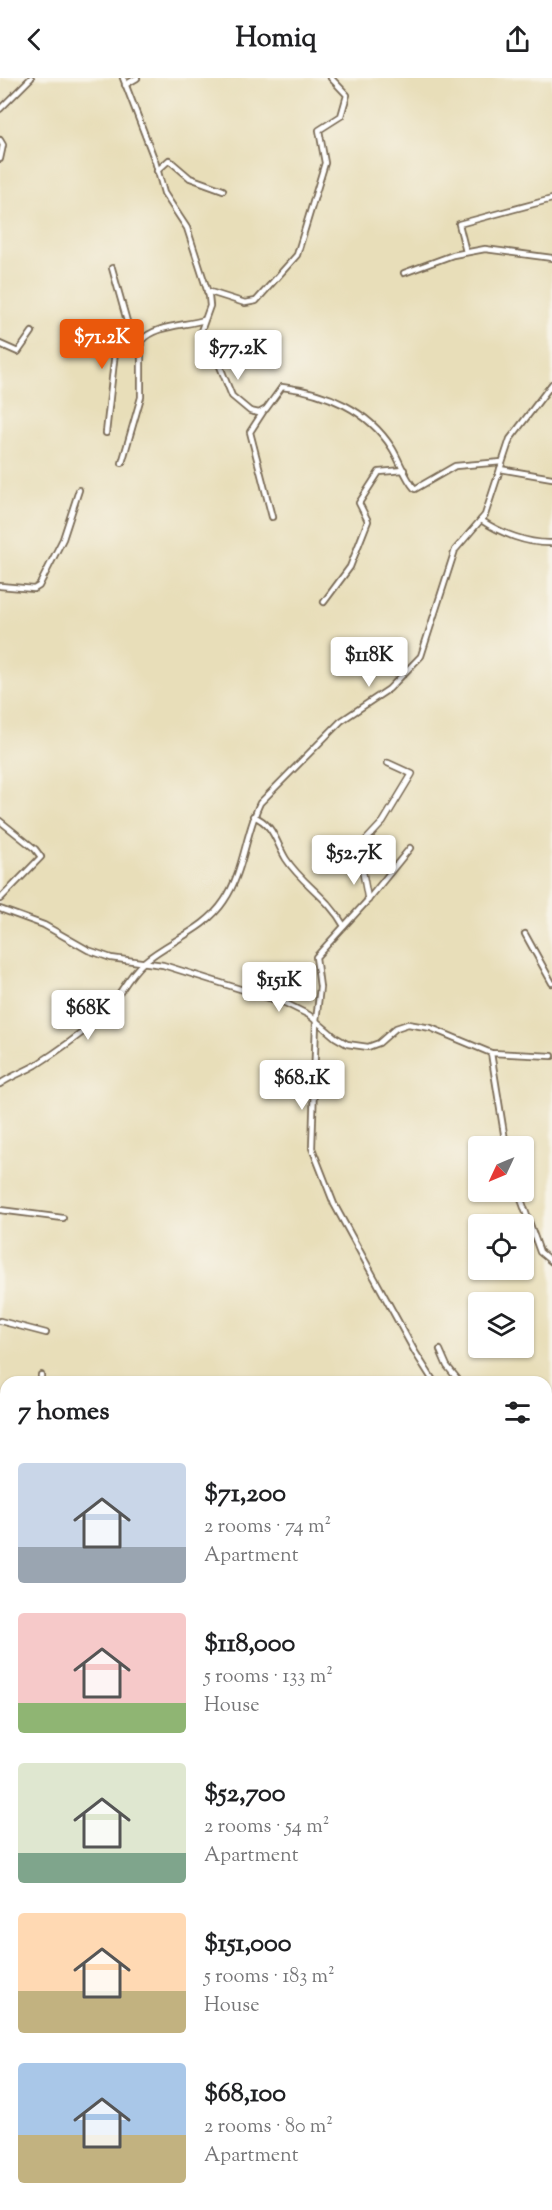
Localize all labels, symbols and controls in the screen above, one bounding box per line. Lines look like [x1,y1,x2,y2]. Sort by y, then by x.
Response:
text: Homiq [235,20,317,59]
icon: back [18,23,51,56]
icon: share [501,23,534,56]
pin: $71.2K [53,319,151,370]
text: $71.2K [74,324,130,353]
pin: $77.2K [189,330,287,381]
text: $77.2K [209,335,267,364]
pin: $118K [327,637,411,688]
text: $118K [345,642,393,671]
pin: $52.7K [305,835,403,886]
text: $52.7K [326,840,382,869]
pin: $151K [237,962,321,1013]
text: $151K [256,967,302,996]
pin: $68K [52,990,124,1041]
text: $68K [65,995,111,1024]
pin: $68.1K [253,1060,351,1111]
text: $68.1K [274,1065,330,1094]
north arrow [468,1136,534,1202]
map controls [468,1136,534,1358]
button: locate [468,1214,534,1280]
button: layers [468,1292,534,1358]
text: 7 homes [18,1394,109,1431]
icon: filters [501,1396,534,1429]
text: $71,200 [204,1476,286,1513]
icon: home [66,1487,138,1559]
text: 2 rooms · 74 m² [204,1513,331,1542]
text: Apartment [204,1542,299,1571]
text: $118,000 [204,1626,295,1663]
icon: home [66,1637,138,1709]
text: 5 rooms · 133 m² [204,1663,333,1692]
text: House [204,1692,259,1721]
text: $52,700 [204,1776,285,1813]
icon: home [66,1787,138,1859]
text: 2 rooms · 54 m² [204,1813,329,1842]
text: Apartment [204,1842,299,1871]
text: $151,000 [204,1926,291,1963]
icon: home [66,1937,138,2009]
text: 5 rooms · 183 m² [204,1963,335,1992]
text: House [204,1992,259,2021]
text: $68,100 [204,2076,286,2113]
icon: home [66,2087,138,2159]
text: 2 rooms · 80 m² [204,2113,333,2142]
text: Apartment [204,2142,299,2171]

